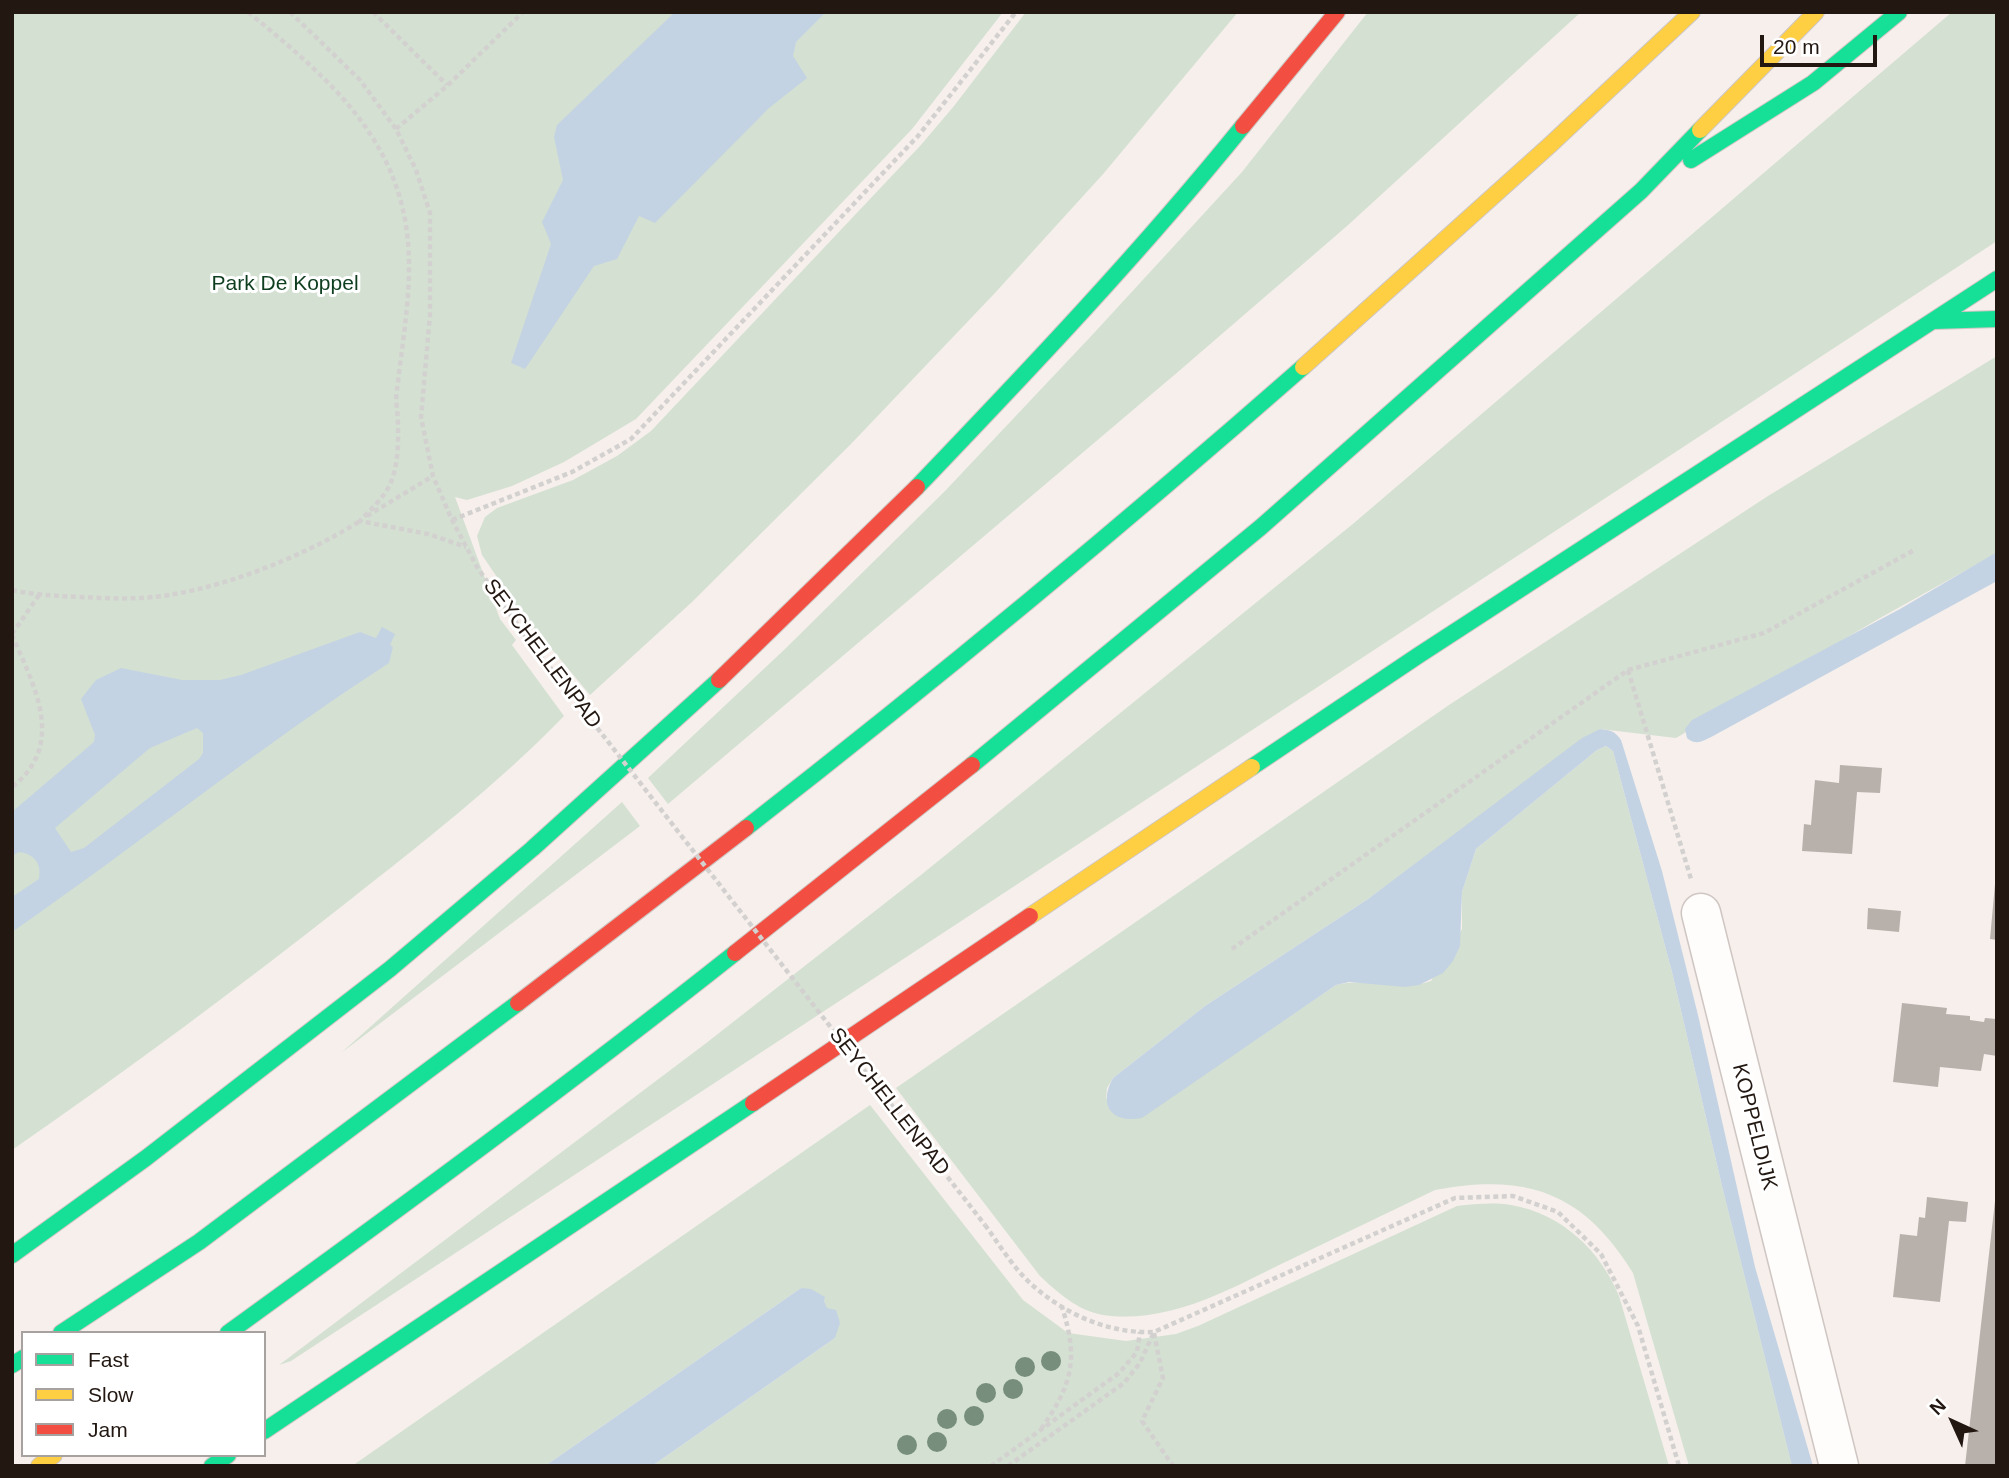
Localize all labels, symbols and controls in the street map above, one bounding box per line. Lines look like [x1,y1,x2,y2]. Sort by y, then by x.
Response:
scale bar [1764,21,1881,65]
text: 20 m [1773,35,1820,58]
park label: Park De Koppel [211,271,359,297]
street label: SEYCHELLENPAD [478,574,606,734]
street label: SEYCHELLENPAD [824,1023,954,1181]
street label: KOPPELDIJK [1726,1061,1782,1193]
legend [21,1331,266,1457]
text: Fast [88,1348,129,1371]
text: Slow [88,1383,134,1406]
north arrow [1918,1387,1988,1457]
text: N [1926,1395,1950,1419]
text: Jam [88,1418,128,1441]

